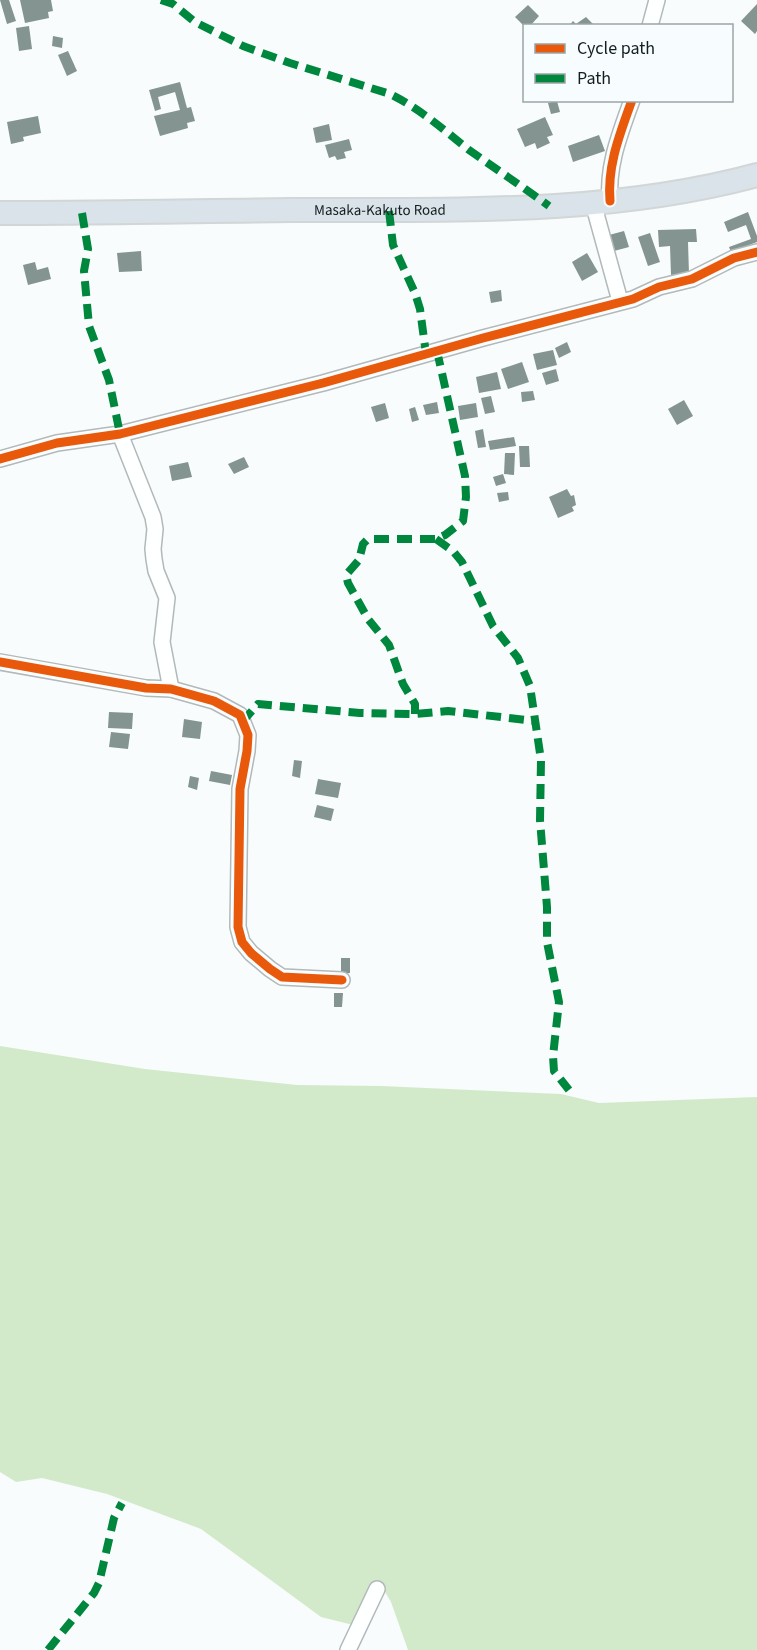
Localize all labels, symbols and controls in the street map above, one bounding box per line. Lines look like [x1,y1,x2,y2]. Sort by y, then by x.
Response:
legend [523,24,733,102]
text: Cycle path [577,36,655,61]
text: Path [577,66,611,91]
street label: Masaka-Kakuto Road [314,200,446,221]

